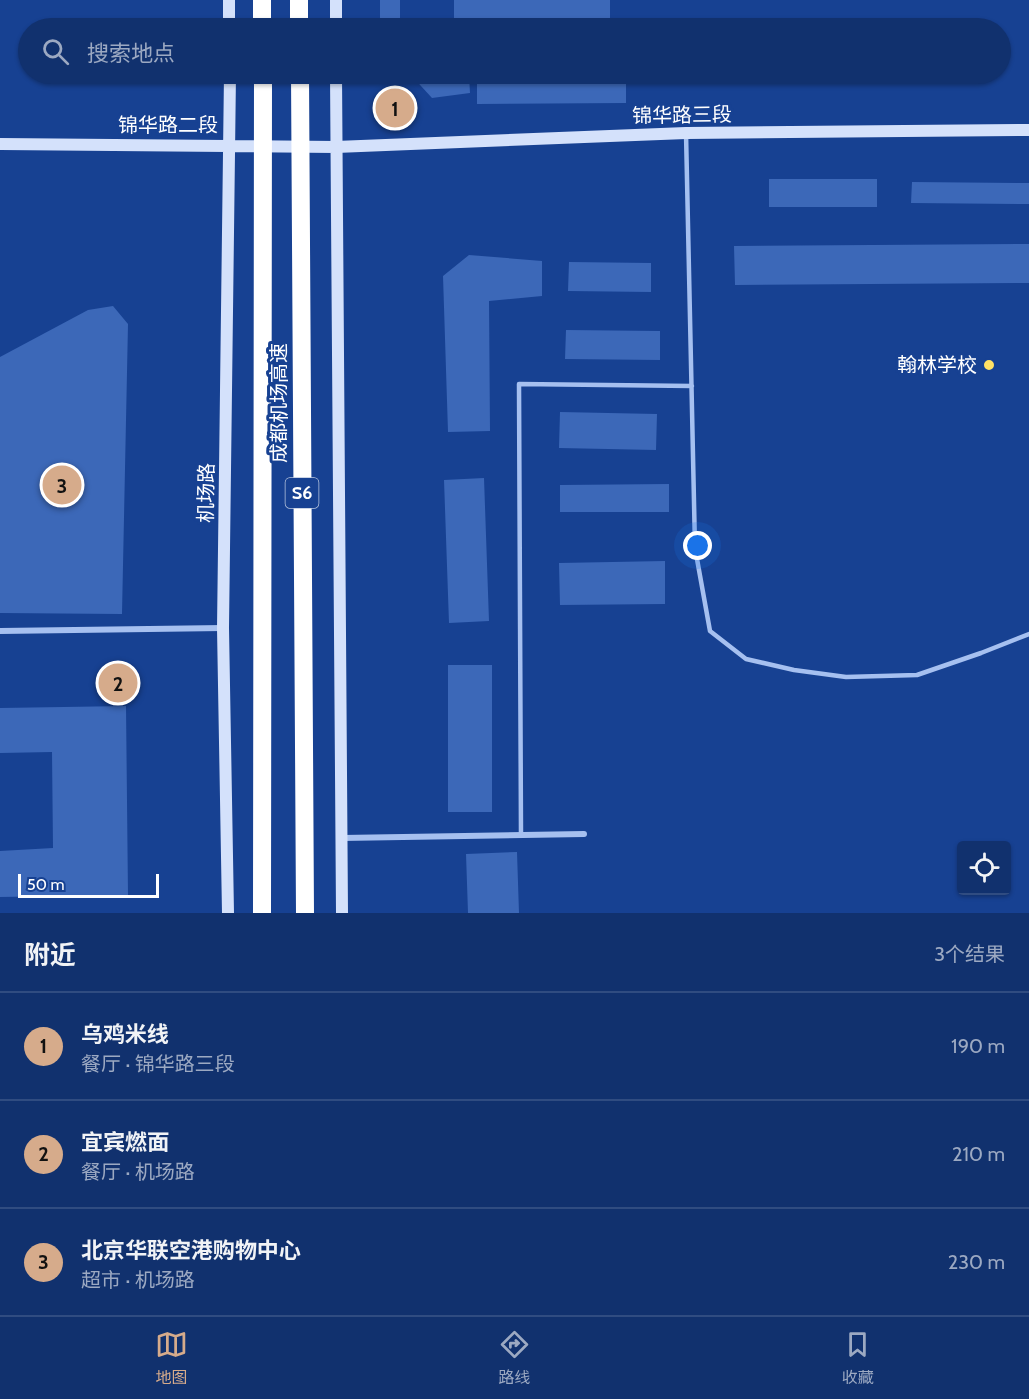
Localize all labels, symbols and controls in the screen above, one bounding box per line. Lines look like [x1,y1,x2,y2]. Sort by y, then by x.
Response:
search box [18,18,1011,84]
icon: search [39,35,72,68]
text: 搜索地点 [87,40,175,67]
pin: 1 [376,86,414,130]
street label: 锦华路三段 [632,102,732,128]
street label: 锦华路二段 [118,113,218,137]
street label: 成都机场高速 [267,343,291,463]
place label: 翰林学校 [897,353,977,377]
marker: 翰林学校 [982,358,996,372]
pin: 3 [42,462,82,508]
street label: 机场路 [193,463,219,523]
road number: S6 [286,478,318,508]
your location [683,531,712,560]
pin: 2 [98,660,138,706]
map controls [957,841,1011,895]
button: locate [957,841,1011,895]
scale bar [18,871,159,898]
text: 50 m [27,875,64,894]
text: 附近 [24,939,76,971]
text: 3个结果 [934,942,1005,966]
text: 乌鸡米线 [81,1021,169,1048]
text: 1 [40,1034,47,1058]
text: 190 m [951,1034,1005,1058]
text: 餐厅 · 锦华路三段 [81,1052,235,1076]
text: 宜宾燃面 [81,1129,169,1156]
text: 2 [38,1142,49,1166]
text: 210 m [952,1142,1005,1166]
text: 餐厅 · 机场路 [81,1160,195,1184]
text: 北京华联空港购物中心 [81,1237,301,1264]
text: 3 [38,1250,49,1274]
text: 230 m [948,1250,1005,1274]
text: 超市 · 机场路 [81,1268,195,1292]
tab: 地图 [155,1328,188,1388]
tab: 路线 [498,1328,531,1388]
tab: 收藏 [841,1328,874,1388]

